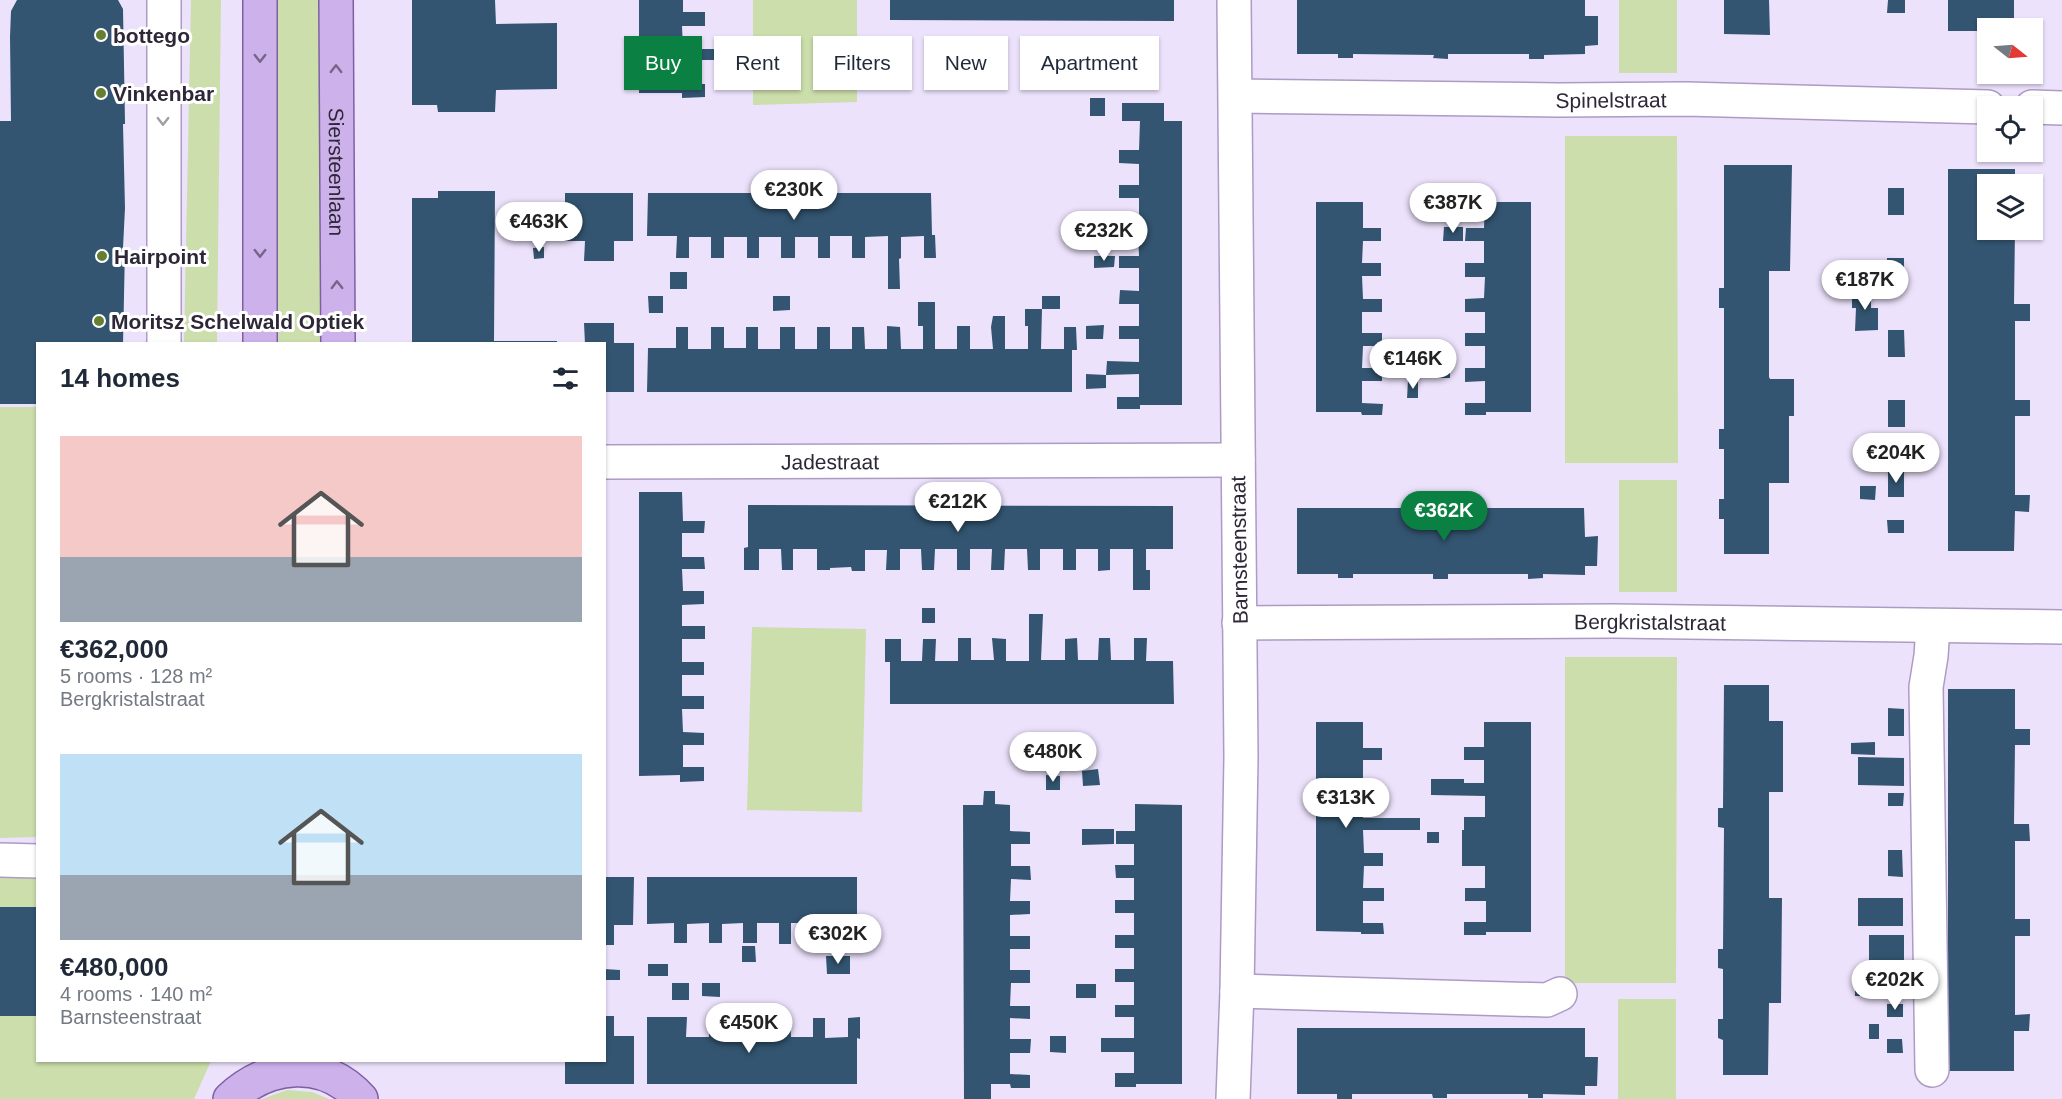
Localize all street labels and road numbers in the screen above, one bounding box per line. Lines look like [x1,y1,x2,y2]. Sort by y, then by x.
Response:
street label: Spinelstraat [1555,88,1667,112]
street label: Siersteenlaan [325,108,349,236]
street label: Jadestraat [781,450,879,473]
street label: Barnsteenstraat [1226,476,1252,624]
street label: Bergkristalstraat [1574,609,1726,634]

